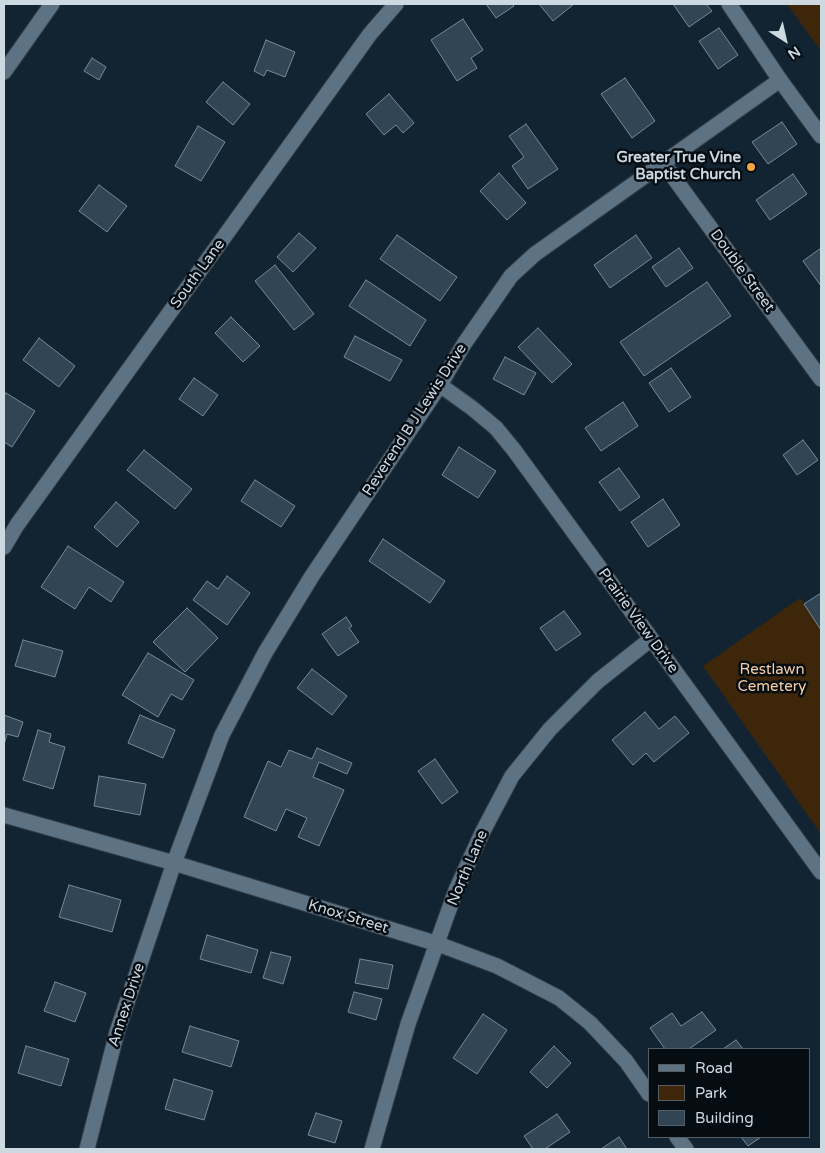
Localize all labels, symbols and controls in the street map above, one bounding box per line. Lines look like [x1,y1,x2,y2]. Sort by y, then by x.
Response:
north arrow [760,15,810,65]
text: N [784,43,803,63]
place label: Greater True Vine Baptist Church [617,149,741,184]
marker: Greater True Vine Baptist Church [745,161,757,173]
street label: Double Street [706,226,778,316]
street label: South Lane [167,236,229,312]
street label: Reverend B J Lewis Drive [359,341,471,499]
street label: Prairie View Drive [594,565,682,677]
park label: Restlawn Cemetery [738,661,806,696]
street label: North Lane [444,828,492,908]
street label: Knox Street [306,896,390,938]
street label: Annex Drive [105,961,149,1049]
legend [648,1048,810,1138]
text: Road [695,1059,733,1077]
text: Park [695,1084,727,1102]
text: Building [695,1109,754,1127]

